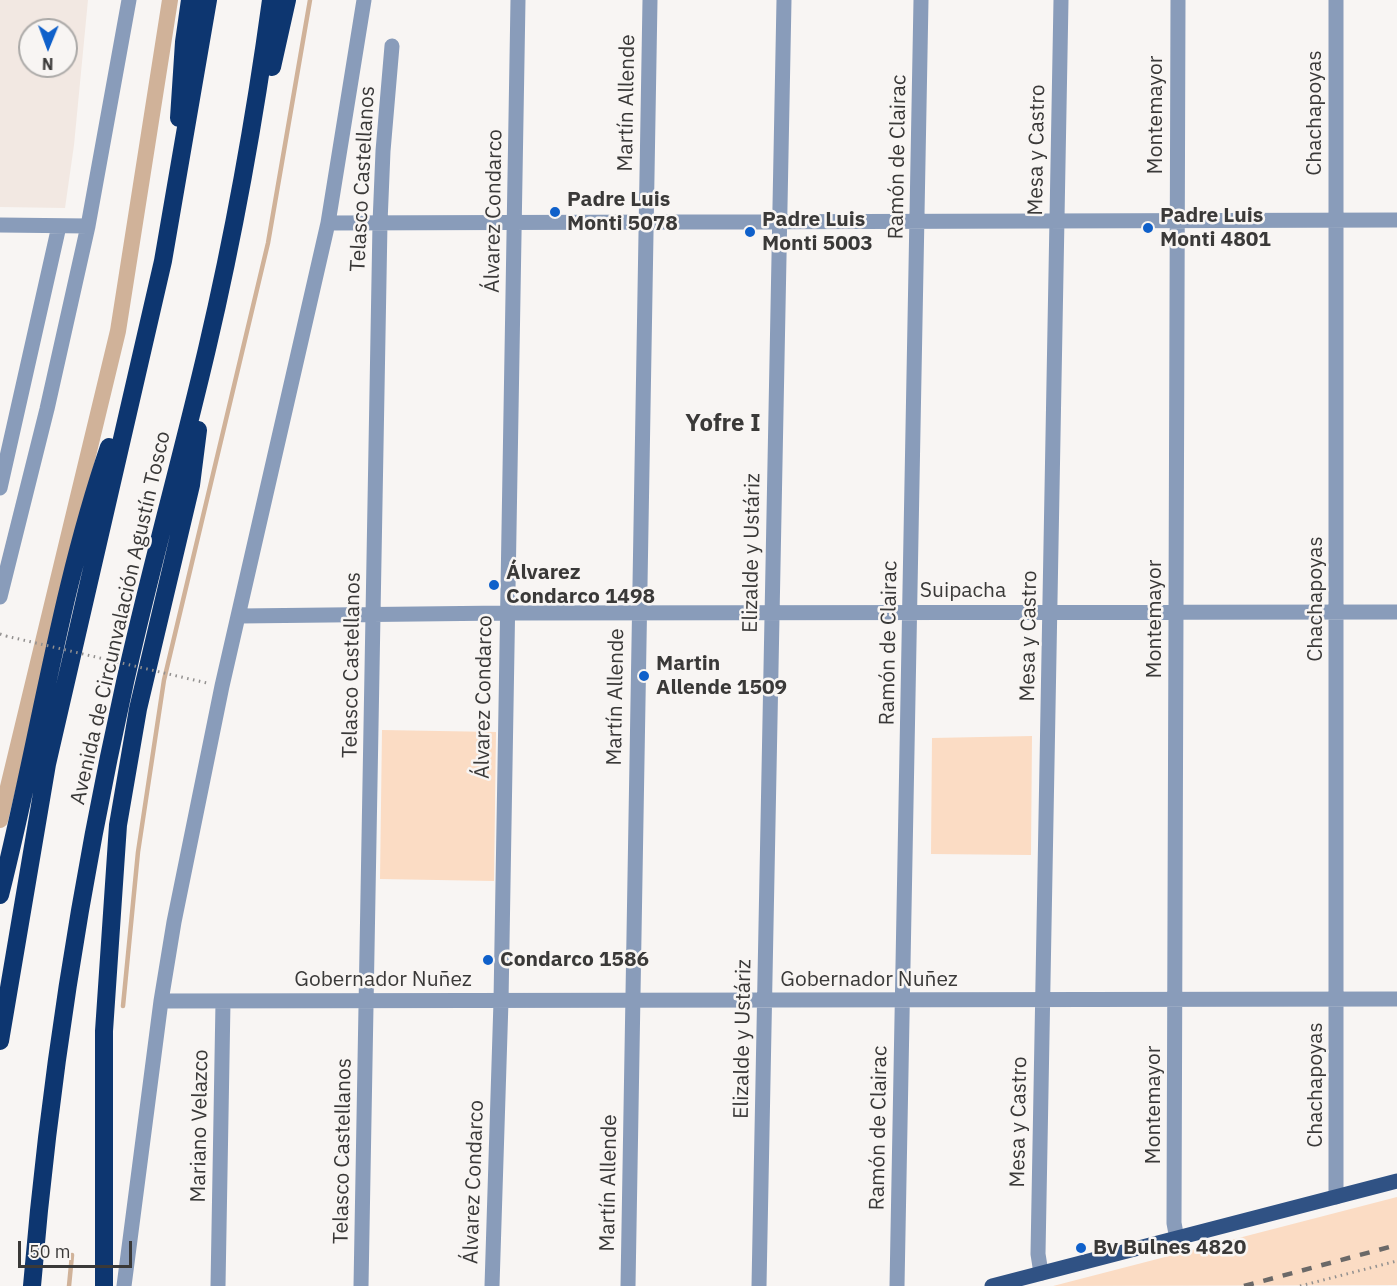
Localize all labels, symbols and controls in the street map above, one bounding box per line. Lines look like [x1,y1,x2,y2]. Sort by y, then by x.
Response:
north arrow [18,18,78,78]
street label: Martín Allende [613,34,641,172]
street label: Chachapoyas [1302,50,1328,176]
text: N [42,54,54,74]
street label: Montemayor [1143,56,1169,174]
street label: Ramón de Clairac [884,74,912,240]
street label: Mesa y Castro [1023,84,1051,216]
street label: Telasco Castellanos [346,85,380,273]
street label: Álvarez Condarco [480,129,508,293]
place label: Padre Luis Monti 5078 [567,187,678,237]
place label: Padre Luis Monti 4801 [1160,203,1271,253]
marker: Padre Luis Monti 5078 [548,205,562,219]
place label: Padre Luis Monti 5003 [762,207,873,257]
marker: Padre Luis Monti 4801 [1141,221,1155,235]
marker: Padre Luis Monti 5003 [743,225,757,239]
district label: Yofre I [685,410,761,438]
street label: Avenida de Circunvalación Agustín Tosco [66,429,176,807]
street label: Elizalde y Ustáriz [738,473,766,633]
street label: Chachapoyas [1303,536,1329,662]
place label: Álvarez Condarco 1498 [506,560,655,610]
street label: Ramón de Clairac [875,560,903,726]
street label: Montemayor [1142,560,1168,678]
street label: Mesa y Castro [1015,570,1043,702]
street label: Telasco Castellanos [338,572,366,758]
marker: Álvarez Condarco 1498 [487,578,501,592]
street label: Suipacha [920,578,1006,604]
street label: Álvarez Condarco [470,615,498,779]
street label: Martín Allende [602,628,630,766]
place label: Martin Allende 1509 [656,651,787,701]
marker: Martin Allende 1509 [637,669,651,683]
place label: Condarco 1586 [500,947,649,973]
marker: Condarco 1586 [481,953,495,967]
street label: Elizalde y Ustáriz [729,959,757,1119]
street label: Gobernador Nuñez [294,967,472,993]
street label: Gobernador Nuñez [780,967,958,993]
street label: Chachapoyas [1303,1022,1329,1148]
street label: Ramón de Clairac [865,1045,893,1211]
street label: Montemayor [1141,1046,1167,1164]
street label: Mariano Velazco [186,1049,214,1203]
street label: Mesa y Castro [1005,1056,1033,1188]
street label: Telasco Castellanos [329,1058,357,1244]
street label: Álvarez Condarco [459,1100,489,1264]
street label: Martín Allende [595,1114,623,1252]
scale bar [21,1229,135,1267]
place label: Bv Bulnes 4820 [1093,1235,1246,1261]
text: 50 m [29,1240,71,1263]
marker: Bv Bulnes 4820 [1074,1241,1088,1255]

